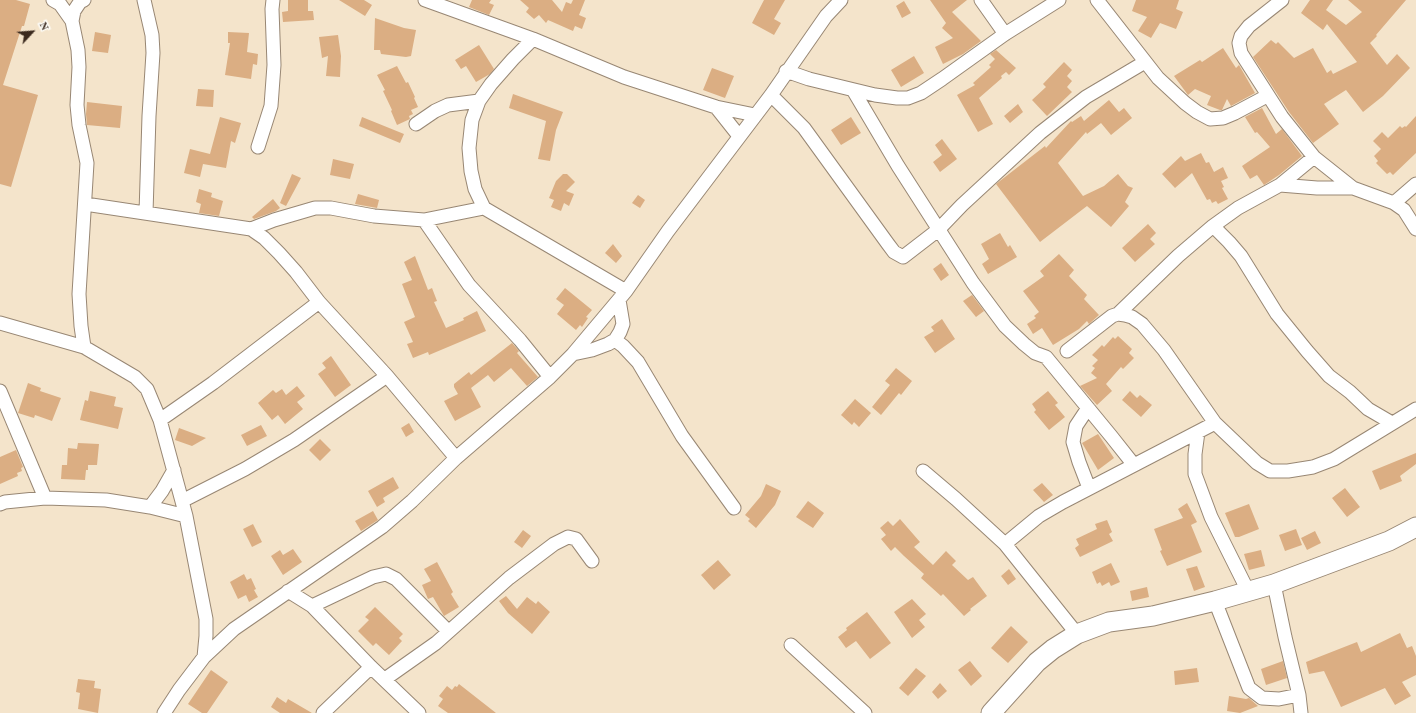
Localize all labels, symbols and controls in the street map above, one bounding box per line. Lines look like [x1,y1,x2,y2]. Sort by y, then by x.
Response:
north arrow [12,12,52,52]
text: N [36,20,50,33]

